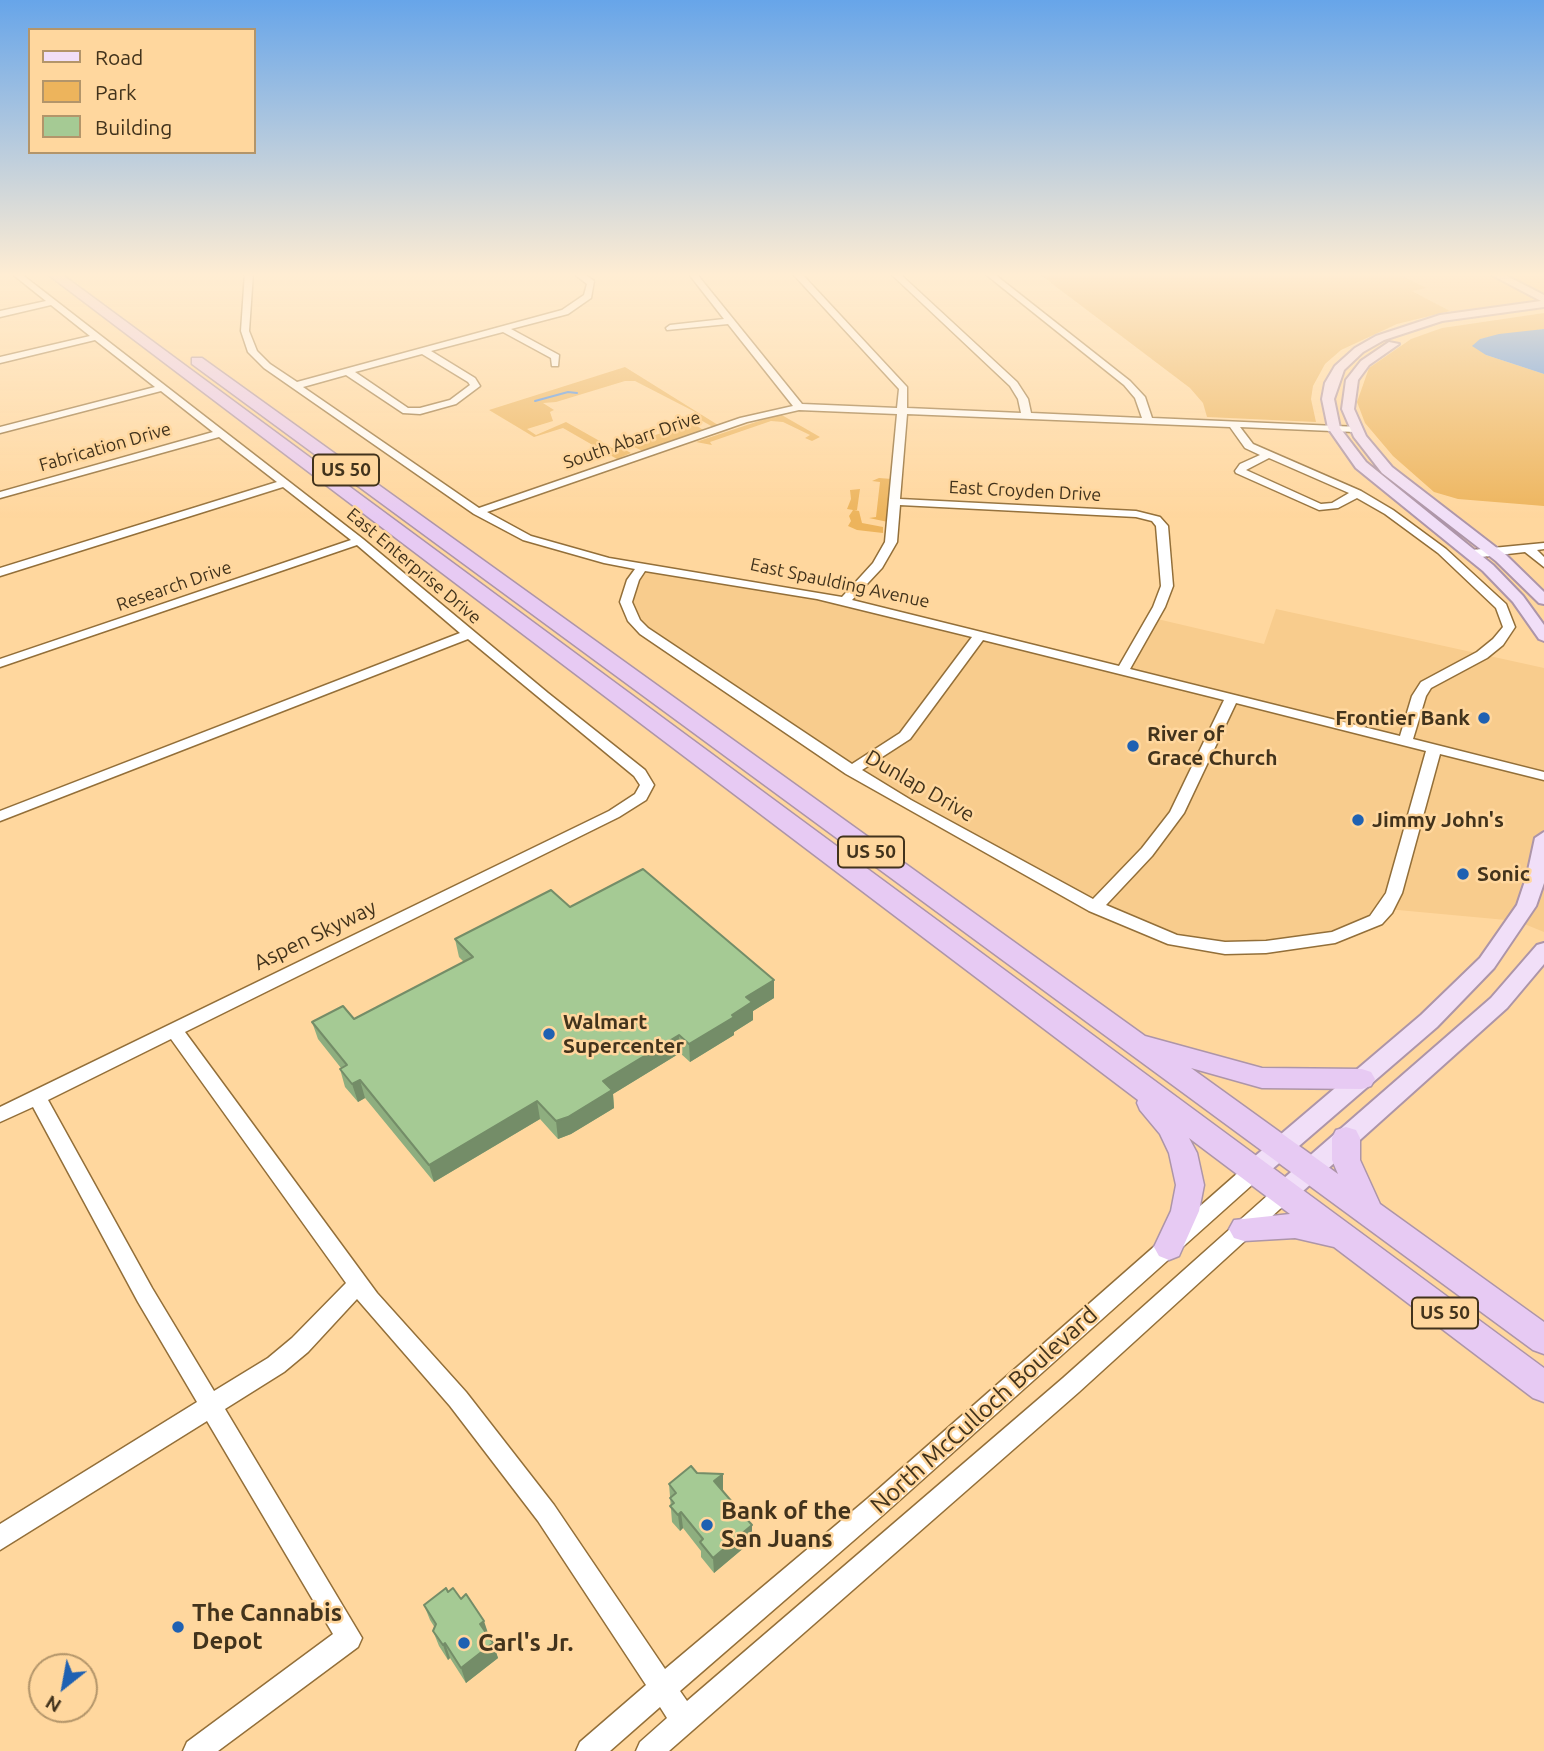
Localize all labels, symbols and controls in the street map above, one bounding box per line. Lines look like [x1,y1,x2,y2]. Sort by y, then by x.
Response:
legend [28,28,256,154]
text: Road [95,45,143,69]
text: Park [95,80,137,104]
text: Building [95,115,172,139]
street label: South Abarr Drive [561,406,703,474]
street label: Fabrication Drive [37,418,173,476]
road number: US 50 [313,454,379,485]
street label: East Croyden Drive [948,476,1102,506]
street label: East Enterprise Drive [342,504,486,628]
street label: East Spaulding Avenue [748,553,932,613]
street label: Research Drive [114,556,234,616]
place label: Frontier Bank [1335,705,1470,731]
marker: Frontier Bank [1476,710,1492,726]
place label: River of Grace Church [1147,721,1277,771]
marker: River of Grace Church [1125,738,1141,754]
street label: Dunlap Drive [861,745,979,827]
place label: Jimmy John's [1372,807,1504,833]
marker: Jimmy John's [1350,812,1366,828]
road number: US 50 [838,836,904,867]
place label: Sonic [1477,861,1530,887]
marker: Sonic [1455,866,1471,882]
street label: Aspen Skyway [250,895,380,975]
place label: Walmart Supercenter [563,1009,684,1059]
marker: Walmart Supercenter [541,1026,557,1042]
road number: US 50 [1412,1298,1478,1329]
street label: North McCulloch Boulevard [864,1300,1104,1520]
place label: Bank of the San Juans [721,1497,851,1553]
marker: Bank of the San Juans [699,1517,715,1533]
place label: The Cannabis Depot [192,1599,342,1655]
marker: The Cannabis Depot [170,1619,186,1635]
place label: Carl's Jr. [478,1629,574,1657]
marker: Carl's Jr. [456,1635,472,1651]
north arrow [28,1653,98,1723]
text: N [41,1691,65,1717]

